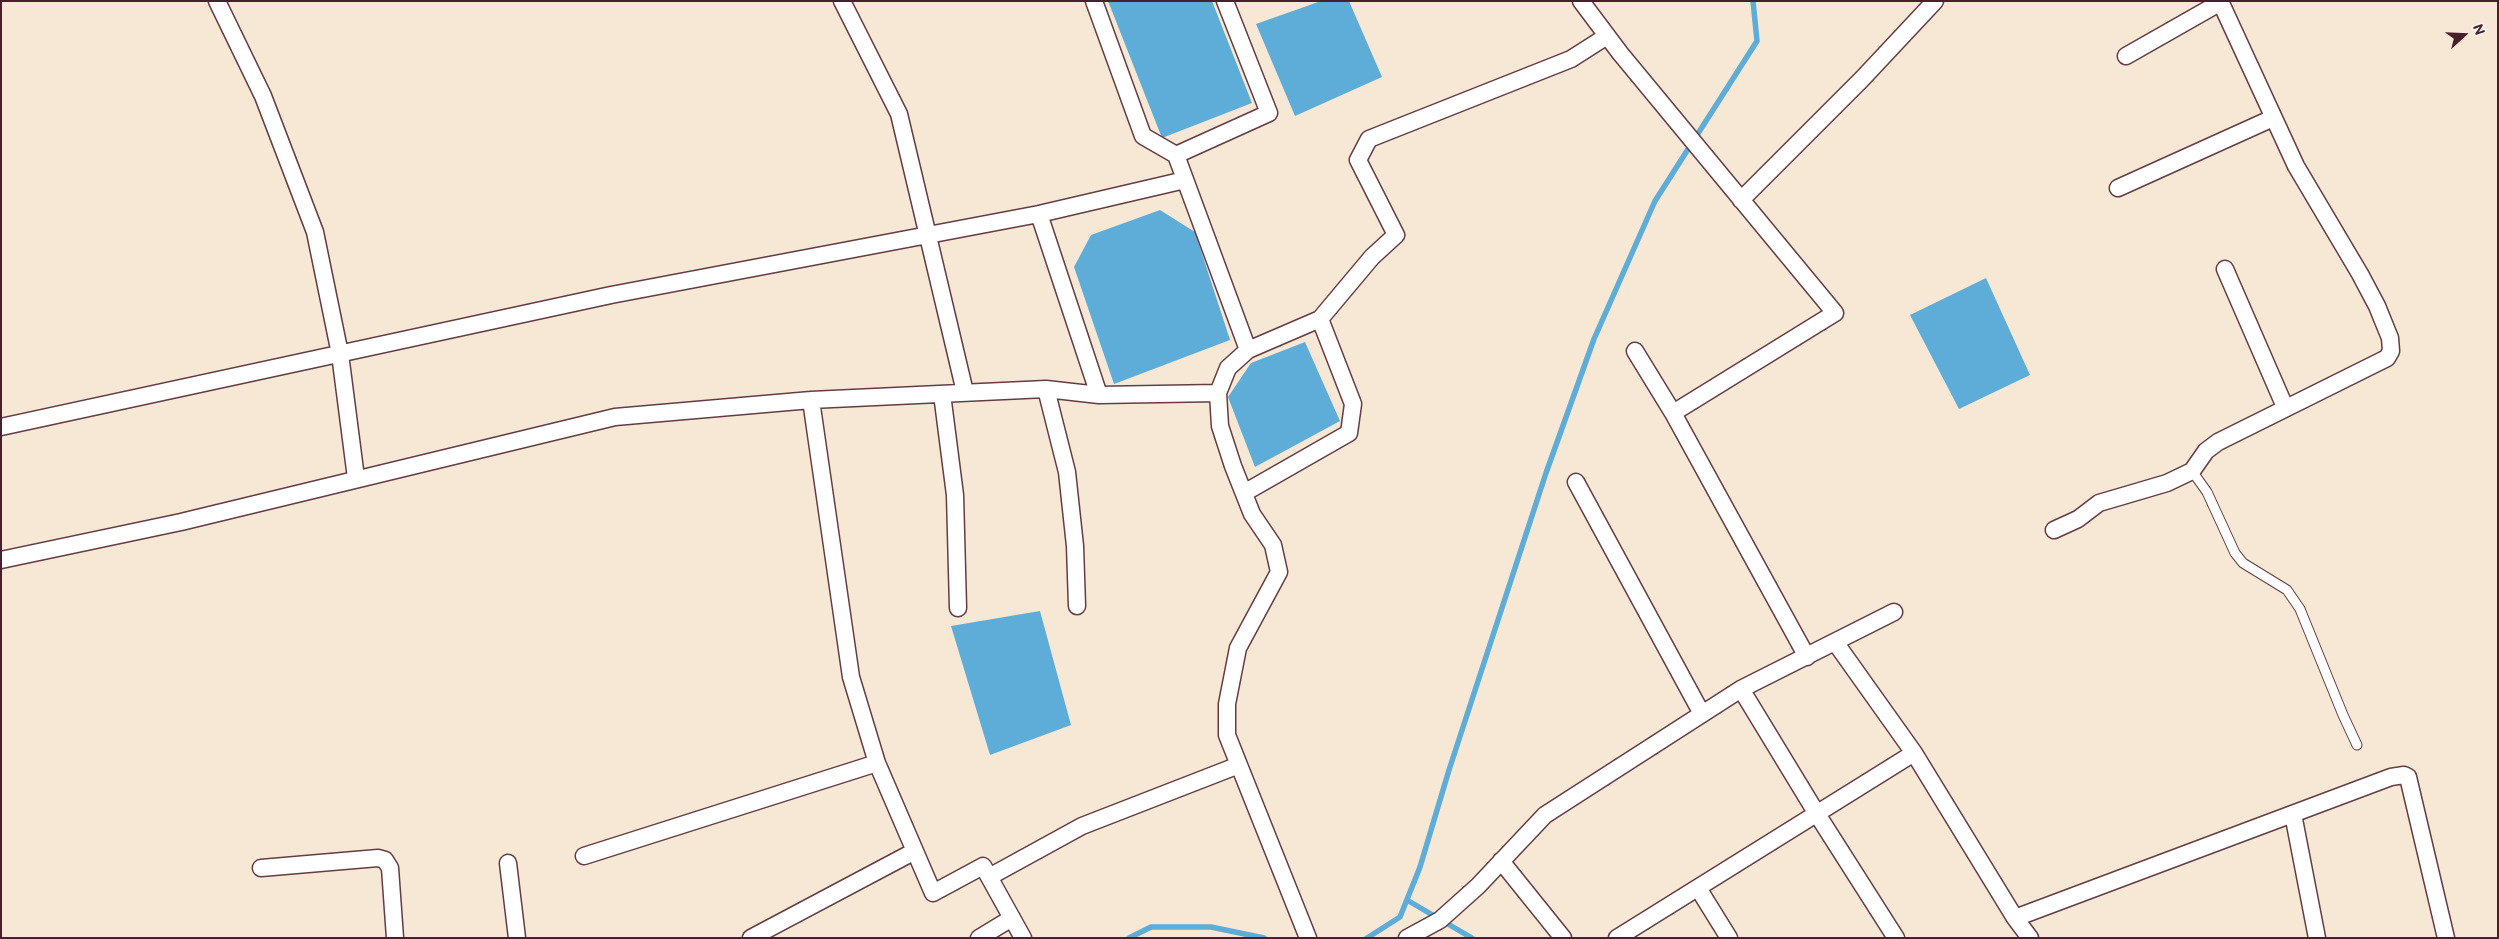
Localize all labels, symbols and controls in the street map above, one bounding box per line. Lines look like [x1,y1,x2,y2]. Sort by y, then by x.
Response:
north arrow [2439,10,2489,60]
text: N [2469,22,2488,38]

